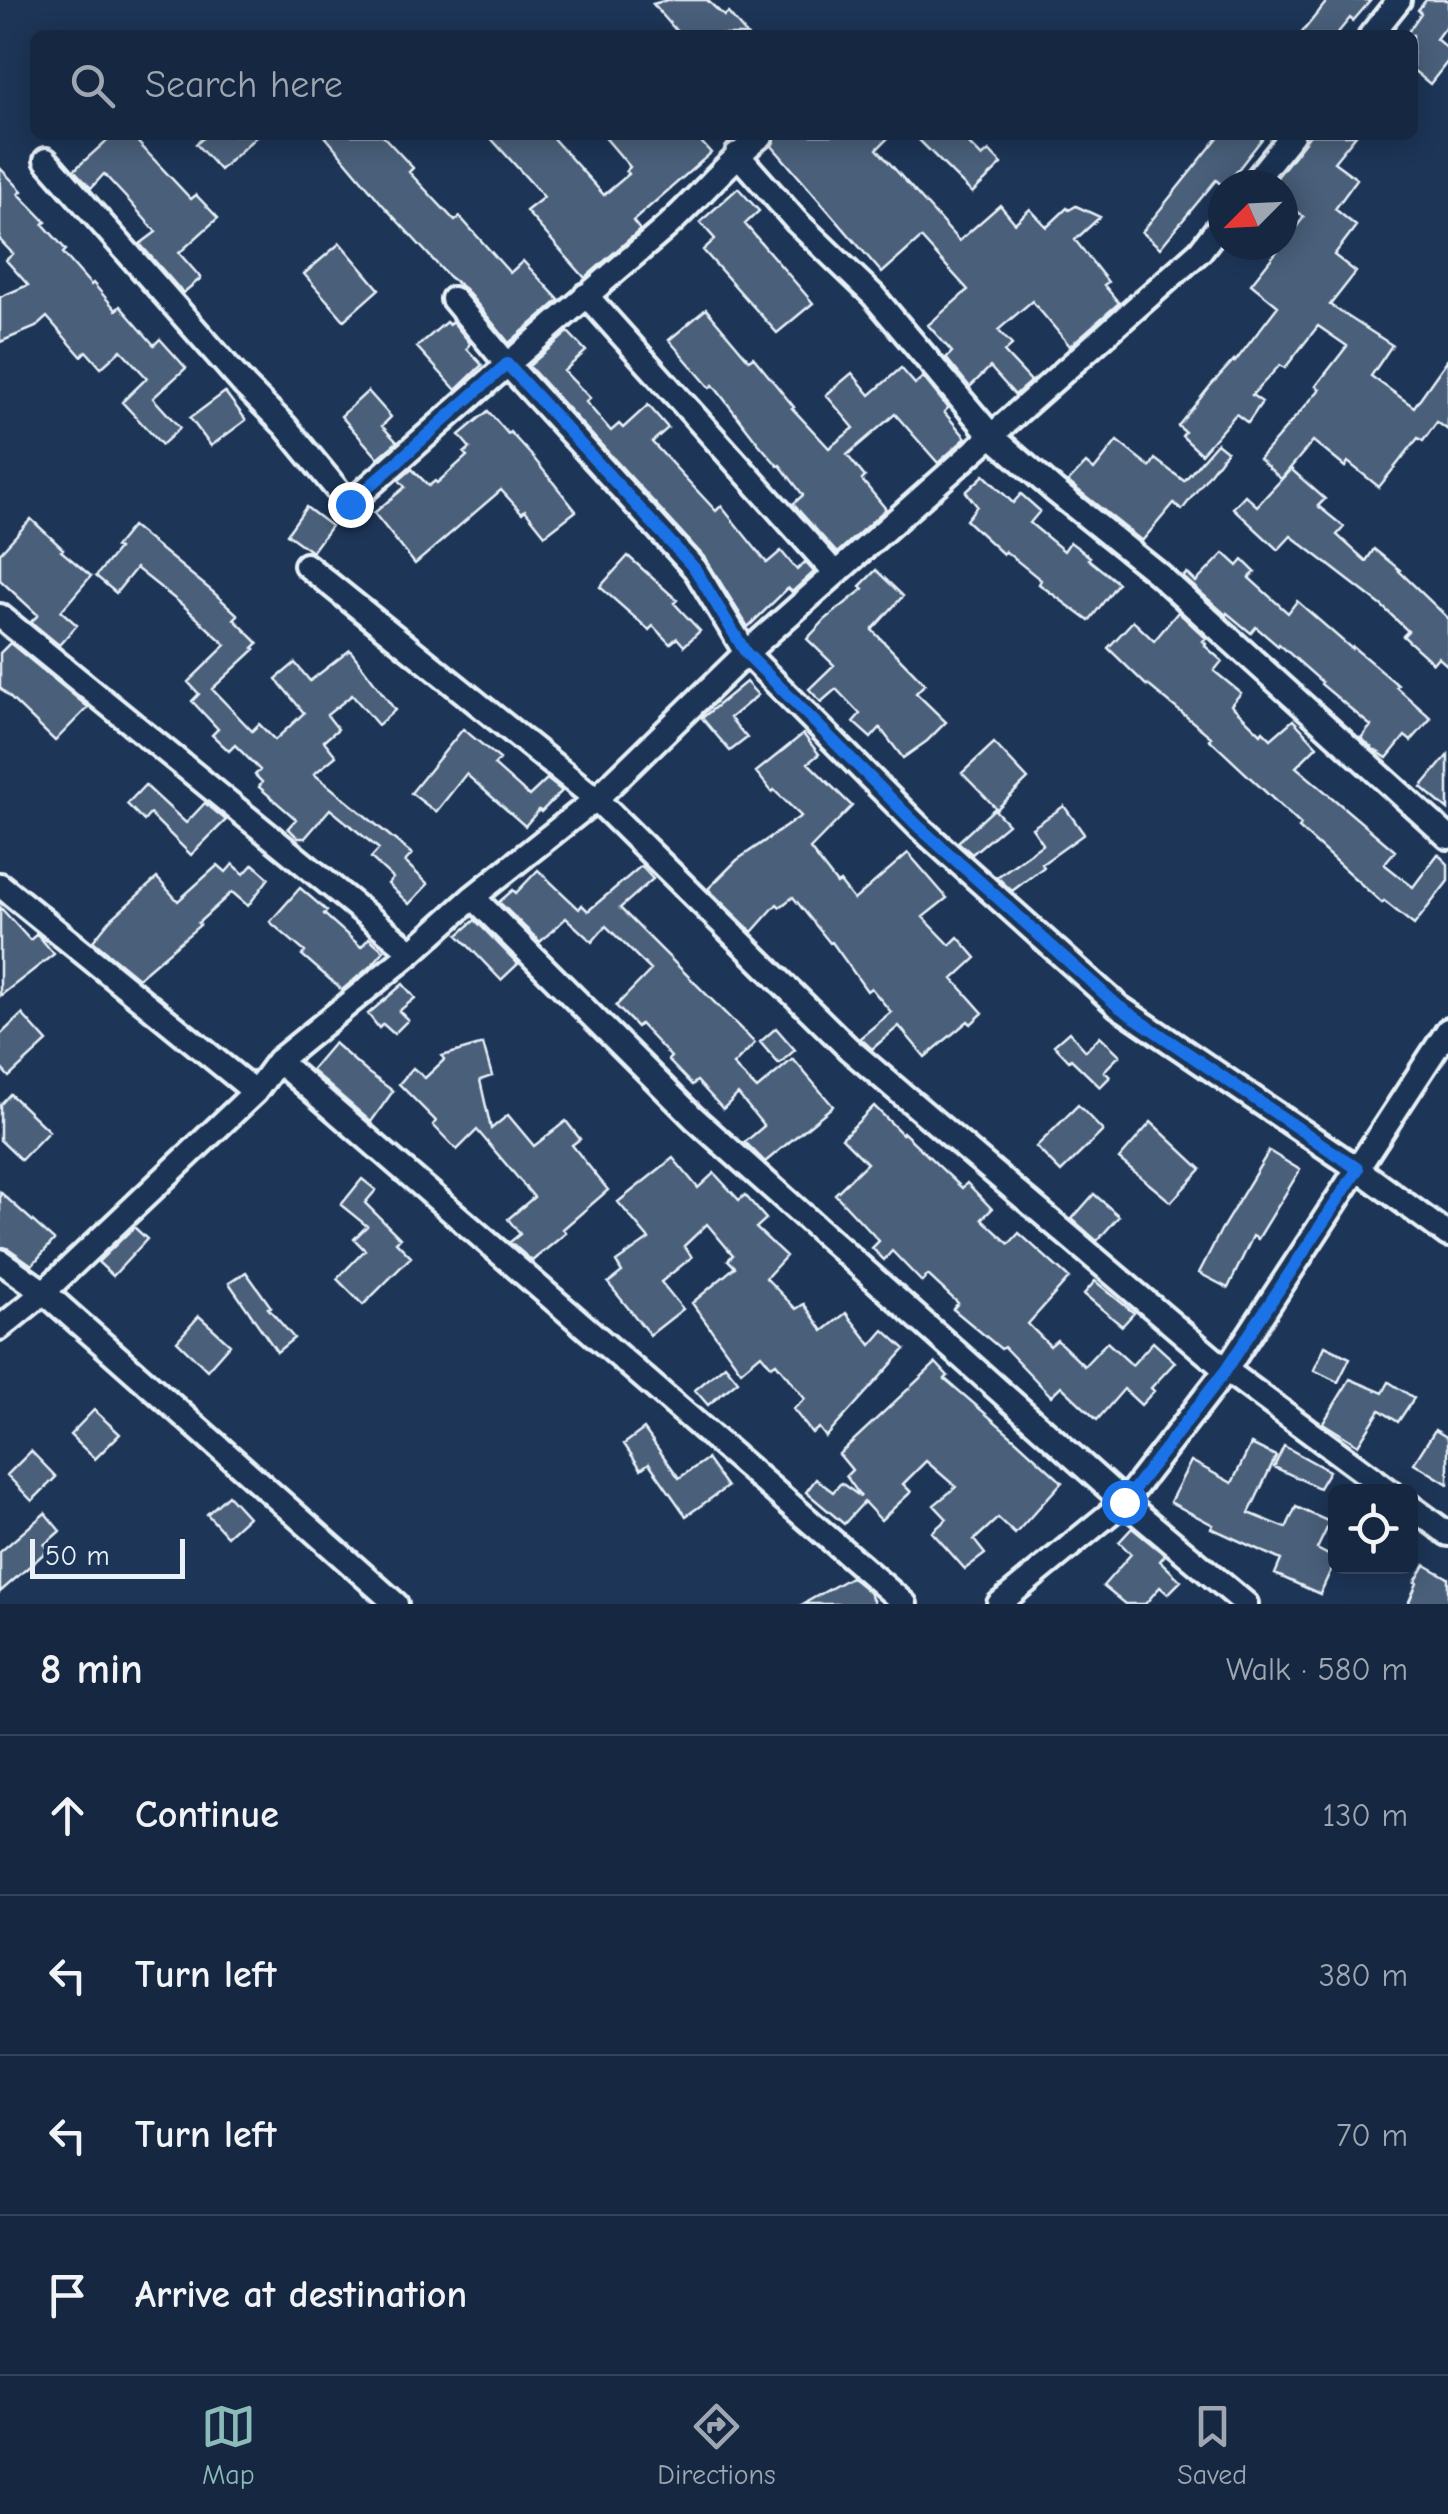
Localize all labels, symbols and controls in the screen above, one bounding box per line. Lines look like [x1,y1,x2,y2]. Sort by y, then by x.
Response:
search box [30,30,1418,140]
icon: search [65,58,120,113]
text: Search here [145,63,343,107]
north arrow [1208,170,1298,260]
route end [328,482,374,528]
route start [1102,1480,1148,1526]
map controls [1328,1484,1418,1574]
button: locate [1328,1484,1418,1574]
scale bar [30,1534,185,1578]
text: 50 m [45,1540,110,1572]
text: 8 min [40,1645,143,1694]
text: Walk · 580 m [1226,1651,1408,1688]
icon: ahead [40,1788,95,1843]
text: Continue [135,1793,279,1837]
text: 130 m [1322,1797,1408,1834]
icon: left [40,1948,95,2003]
text: Turn left [135,1953,276,1997]
text: 380 m [1319,1957,1408,1994]
icon: left [40,2108,95,2163]
text: Turn left [135,2113,276,2157]
text: 70 m [1336,2117,1408,2154]
icon: arrive [40,2268,95,2323]
text: Arrive at destination [135,2273,467,2317]
tab: Map [201,2399,256,2491]
tab: Directions [657,2399,776,2491]
tab: Saved [1177,2399,1247,2491]

